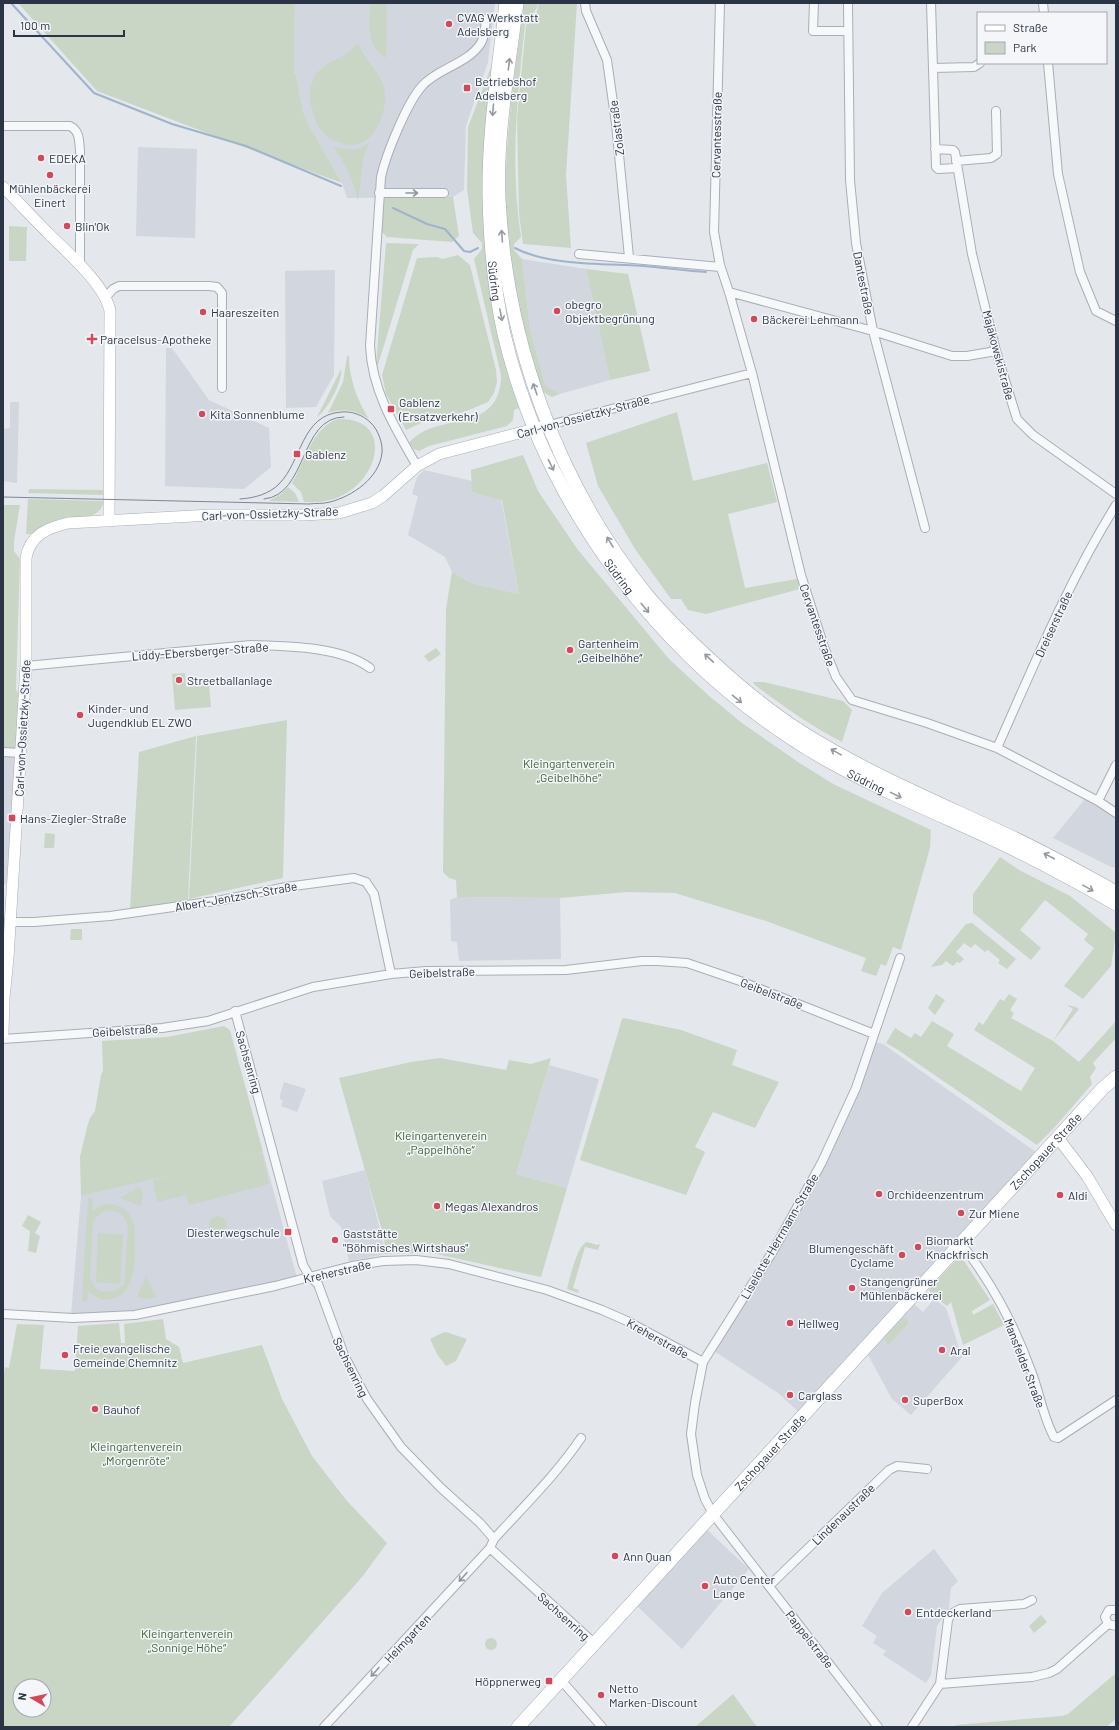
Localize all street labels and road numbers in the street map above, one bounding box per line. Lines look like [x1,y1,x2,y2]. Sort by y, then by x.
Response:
street label: Cervantesstraße [708,92,724,178]
street label: Zolastraße [606,99,626,157]
street label: Dantestraße [851,250,877,316]
street label: Südring [486,260,505,302]
street label: Majakowskistraße [980,308,1018,402]
street label: Carl-von-Ossietzky-Straße [515,392,651,440]
street label: Carl-von-Ossietzky-Straße [201,504,339,522]
street label: Südring [602,556,637,597]
street label: Cervantesstraße [797,582,839,668]
street label: Dreiserstraße [1032,589,1074,659]
street label: Liddy-Ebersberger-Straße [131,639,269,663]
street label: Carl-von-Ossietzky-Straße [11,659,33,797]
street label: Südring [845,766,888,796]
street label: Albert-Jentzsch-Straße [174,878,298,914]
street label: Geibelstraße [409,964,475,980]
street label: Geibelstraße [739,975,805,1011]
street label: Geibelstraße [92,1021,158,1039]
street label: Sachsenring [233,1029,265,1095]
street label: Zschopauer Straße [1007,1110,1084,1192]
street label: Liselotte-Herrmann-Straße [737,1171,821,1301]
street label: Kreherstraße [302,1256,372,1286]
street label: Kreherstraße [625,1315,691,1361]
street label: Mansfelder Straße [1002,1316,1048,1410]
street label: Sachsenring [331,1335,371,1399]
street label: Zschopauer Straße [731,1411,808,1493]
street label: Lindenaustraße [809,1481,877,1547]
street label: Sachsenring [535,1589,593,1643]
street label: Pappelstraße [783,1607,837,1671]
street label: Heimgarten [381,1611,433,1665]

